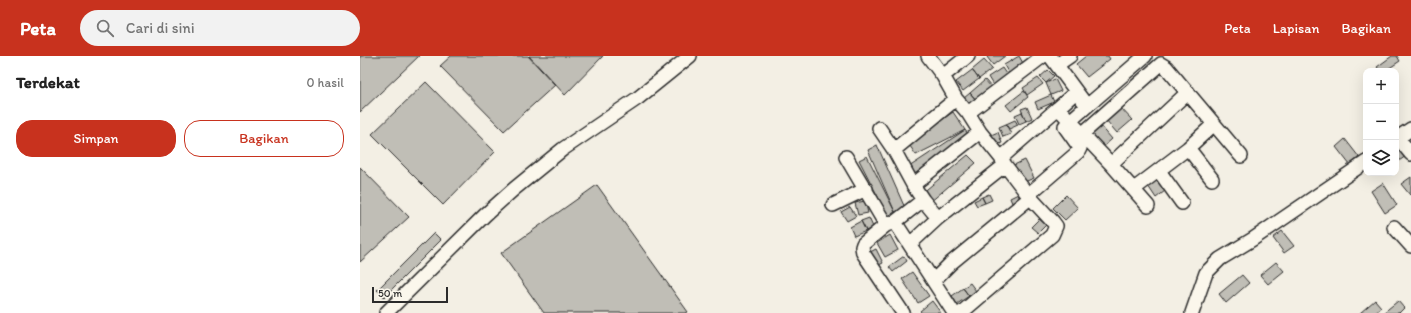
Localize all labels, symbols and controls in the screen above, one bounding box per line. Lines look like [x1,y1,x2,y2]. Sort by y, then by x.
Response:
search box [80,10,360,46]
text: Peta [20,17,56,40]
icon: search [94,17,116,39]
text: Cari di sini [126,19,195,37]
text: Peta [1224,20,1251,37]
text: Lapisan [1273,20,1320,37]
text: Bagikan [1342,20,1391,37]
map controls [1363,68,1399,176]
button: + [1363,68,1399,104]
text: Terdekat [16,72,80,92]
text: 0 hasil [307,75,344,90]
button: − [1363,104,1399,140]
button: Simpan [16,120,176,157]
button: Bagikan [184,120,344,157]
button: layers [1363,140,1399,176]
scale bar [372,285,448,304]
text: 50 m [378,287,402,300]

